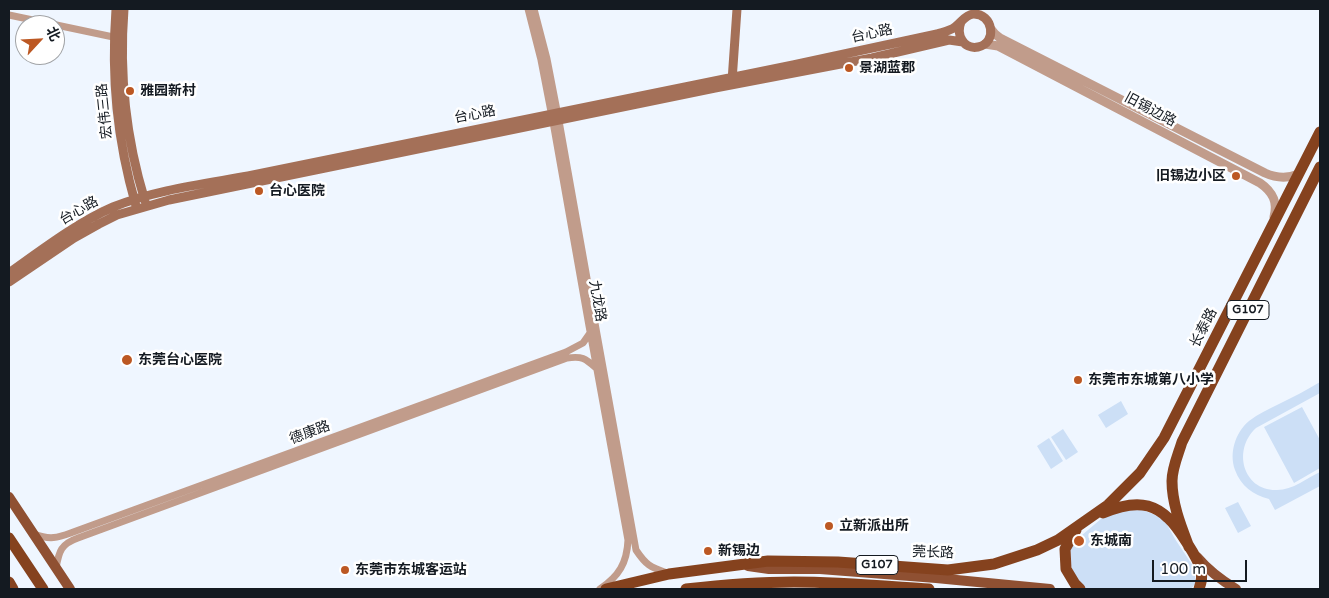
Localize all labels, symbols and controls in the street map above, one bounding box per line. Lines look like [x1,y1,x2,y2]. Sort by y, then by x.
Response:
north arrow [15,15,65,65]
street label: 台心路 [850,21,894,47]
text: 北 [42,24,64,44]
place label: 景湖蓝郡 [859,60,915,76]
marker: 景湖蓝郡 [843,62,855,74]
street label: 宏伟三路 [94,82,116,140]
place label: 雅园新村 [140,83,196,99]
marker: 雅园新村 [124,85,136,97]
street label: 旧锡边路 [1121,89,1179,131]
street label: 台心路 [453,103,497,127]
place label: 旧锡边小区 [1156,168,1226,184]
marker: 旧锡边小区 [1230,170,1242,182]
place label: 台心医院 [269,183,325,199]
marker: 台心医院 [253,185,265,197]
street label: 台心路 [57,193,101,229]
street label: 九龙路 [585,279,609,323]
road number: G107 [1227,300,1269,320]
street label: 长泰路 [1187,305,1221,351]
place label: 东莞台心医院 [138,352,222,368]
marker: 东莞台心医院 [120,353,134,367]
place label: 东莞市东城第八小学 [1088,372,1214,388]
marker: 东莞市东城第八小学 [1072,374,1084,386]
street label: 德康路 [287,418,333,448]
place label: 立新派出所 [839,518,909,534]
marker: 立新派出所 [823,520,835,532]
place label: 东城南 [1090,533,1132,549]
marker: 东城南 [1072,534,1086,548]
place label: 新锡边 [718,543,760,559]
street label: 莞长路 [912,544,954,562]
marker: 新锡边 [702,545,714,557]
scale bar [1154,550,1249,582]
road number: G107 [856,556,898,574]
text: 100 m [1160,560,1206,578]
place label: 东莞市东城客运站 [355,562,467,578]
marker: 东莞市东城客运站 [339,564,351,576]

